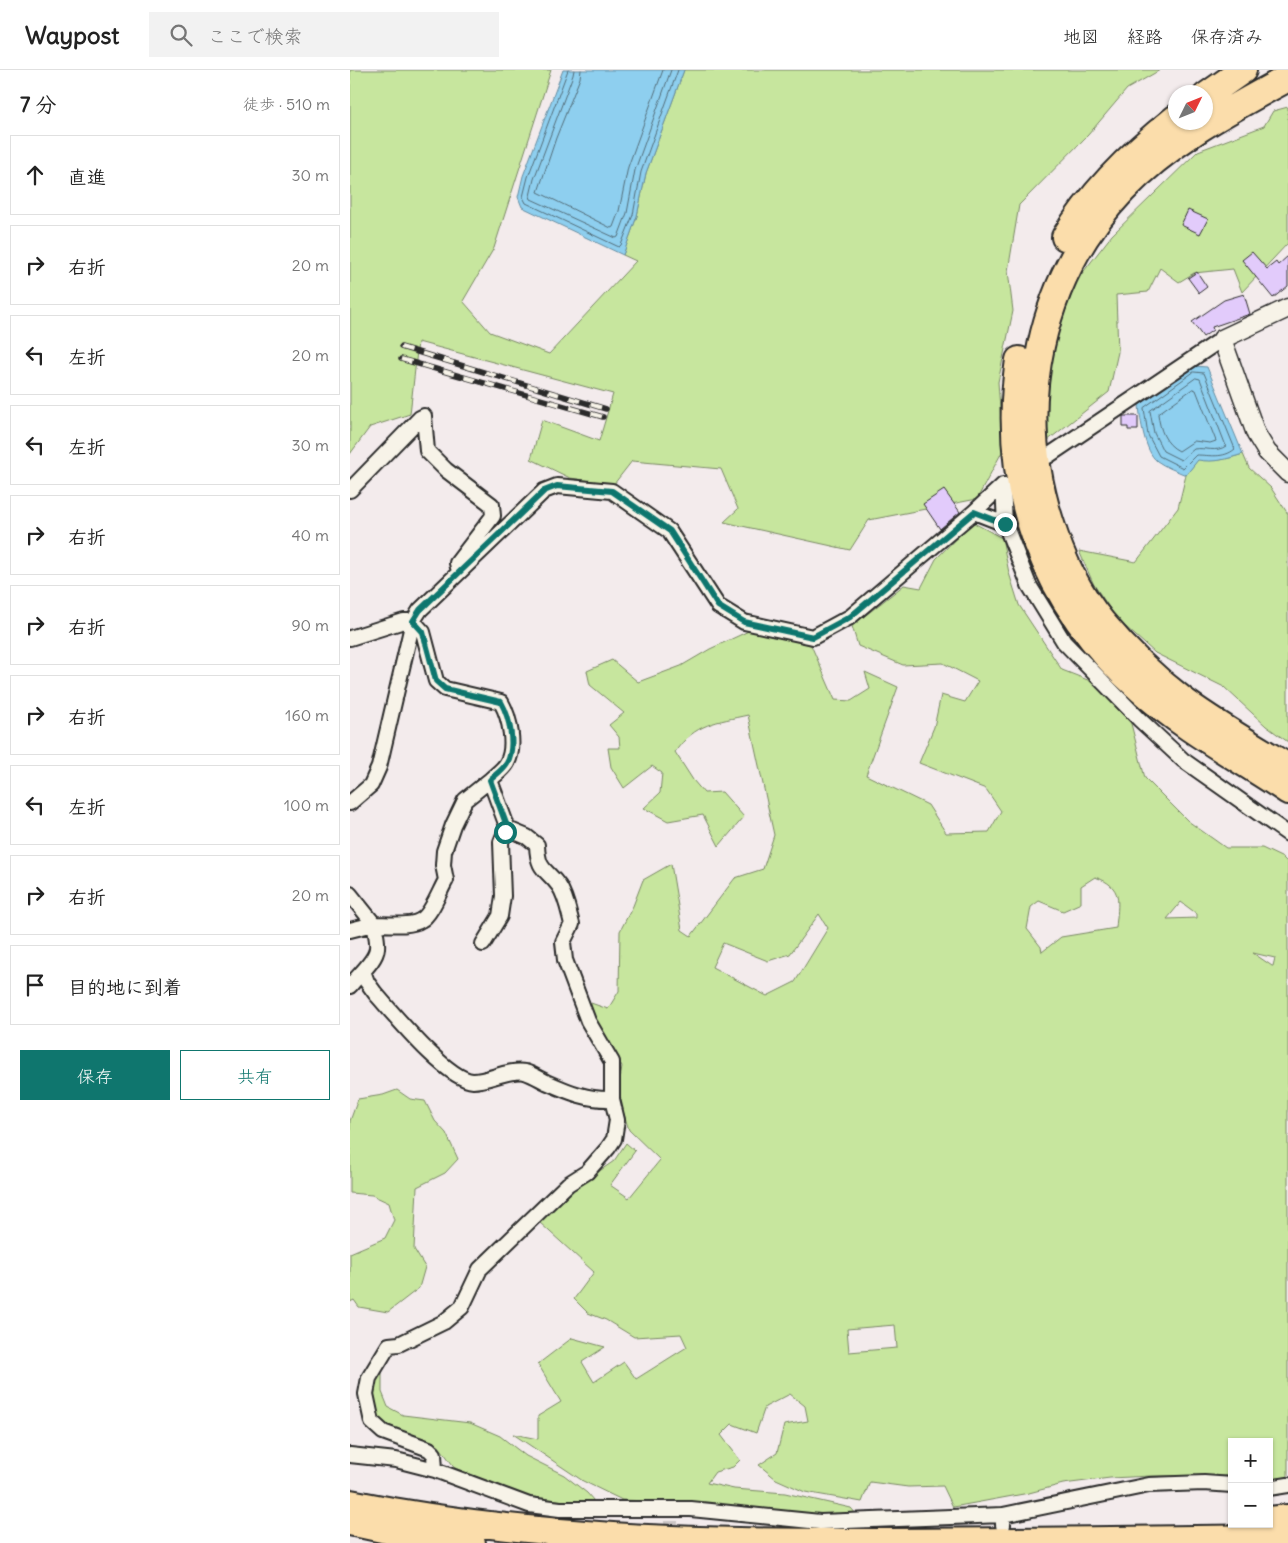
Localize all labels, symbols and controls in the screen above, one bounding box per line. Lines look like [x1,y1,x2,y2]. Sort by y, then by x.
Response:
search box [149,12,499,57]
text: Waypost [25,20,119,50]
icon: search [167,21,195,49]
text: ここで検索 [207,24,302,48]
text: 地図 [1063,25,1099,48]
text: 経路 [1127,25,1163,48]
text: 保存済み [1191,25,1263,48]
north arrow [1168,85,1213,130]
text: 7 分 [20,91,56,118]
text: 徒歩 · 510 m [243,94,330,114]
icon: ahead [21,161,49,189]
text: 直進 [68,165,106,189]
text: 30 m [292,165,329,185]
icon: right [21,251,49,279]
text: 右折 [68,255,106,279]
text: 20 m [292,255,329,275]
icon: left [21,341,49,369]
text: 左折 [68,345,106,369]
text: 20 m [292,345,329,365]
icon: left [21,431,49,459]
text: 左折 [68,435,106,459]
text: 30 m [292,435,329,455]
route end [994,513,1017,536]
icon: right [21,521,49,549]
text: 右折 [68,525,106,549]
text: 40 m [291,525,329,545]
icon: right [21,611,49,639]
text: 右折 [68,615,106,639]
text: 90 m [291,615,329,635]
icon: right [21,701,49,729]
text: 右折 [68,705,106,729]
text: 160 m [285,705,329,725]
icon: left [21,791,49,819]
text: 左折 [68,795,106,819]
text: 100 m [284,795,329,815]
route start [494,821,517,844]
icon: right [21,881,49,909]
text: 右折 [68,885,106,909]
text: 20 m [292,885,329,905]
icon: arrive [21,971,49,999]
text: 目的地に到着 [68,975,182,999]
button: 保存 [20,1050,170,1100]
button: 共有 [180,1050,330,1100]
map controls [1228,1438,1273,1528]
button: + [1228,1438,1273,1483]
button: − [1228,1483,1273,1528]

